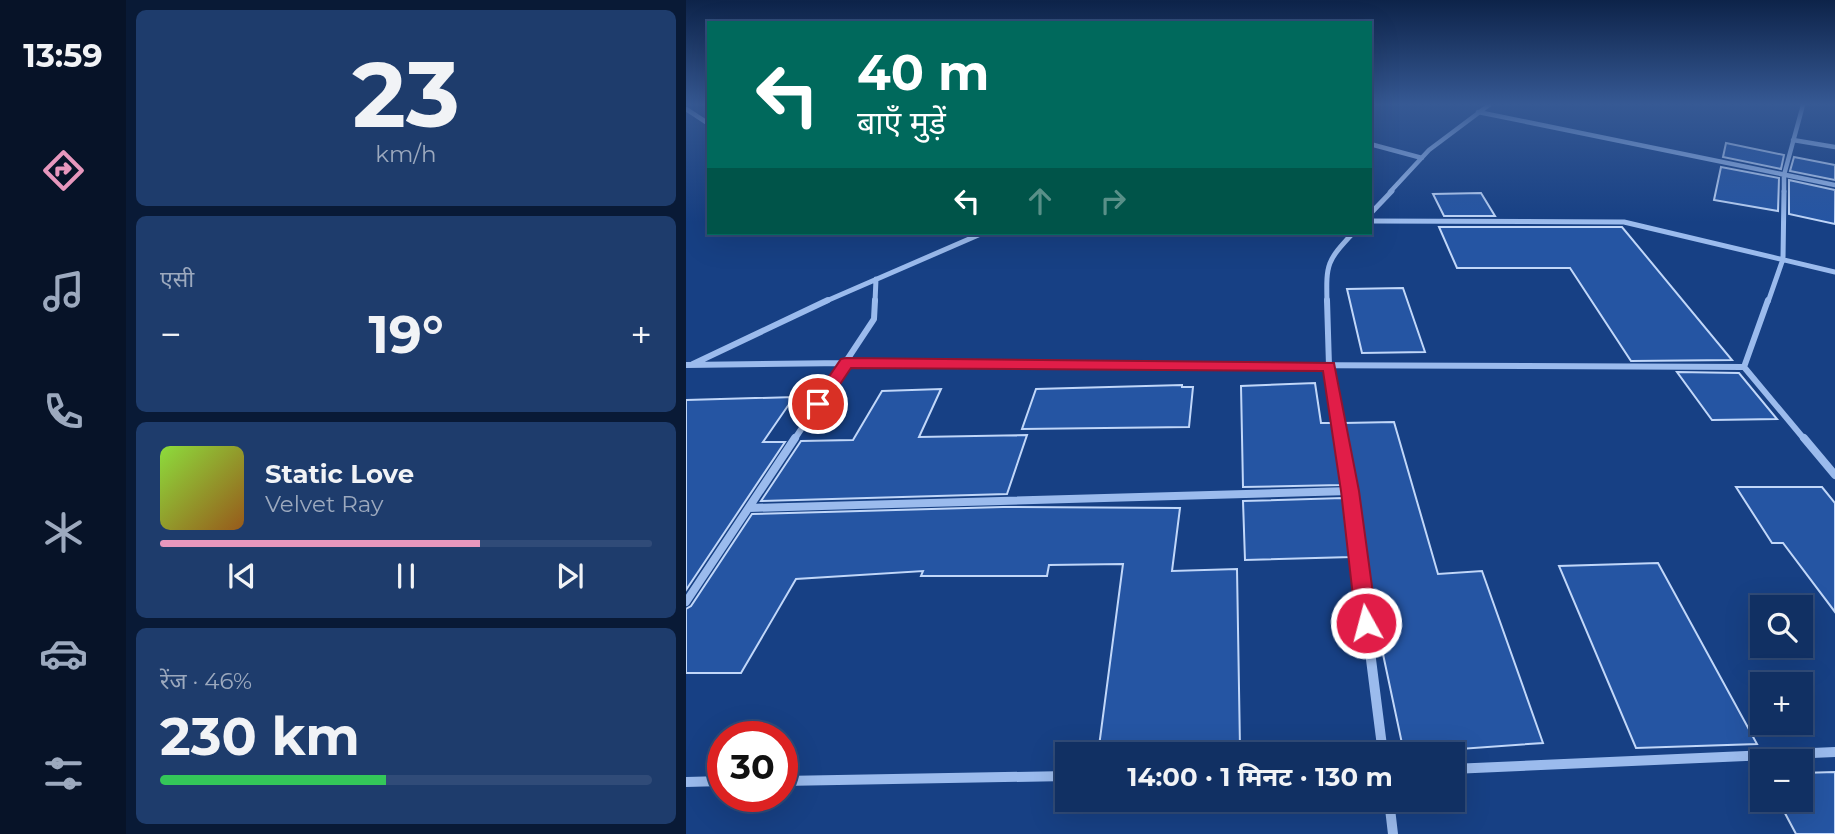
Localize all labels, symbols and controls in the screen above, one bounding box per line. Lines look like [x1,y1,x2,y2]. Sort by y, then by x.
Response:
text: 13:59 [23,36,103,75]
text: 23 [352,39,460,150]
text: 40 m [857,43,989,102]
icon: left [742,49,833,140]
text: बाएँ मुड़ें [857,103,946,142]
text: km/h [375,140,437,168]
icon: directions [39,146,88,195]
icon: left [948,182,986,220]
icon: ahead [1021,182,1059,220]
icon: right [1094,182,1132,220]
text: एसी [160,265,194,293]
icon: music [39,267,88,316]
text: 19° [368,303,444,366]
text: − [160,311,182,358]
text: + [630,311,652,358]
pin [788,374,848,434]
icon: arrive [799,385,837,423]
icon: phone [39,387,88,436]
text: Static Love [265,458,414,490]
text: Velvet Ray [265,490,383,518]
icon: climate [39,508,88,557]
icon: previous [223,557,261,595]
icon: pause [387,557,425,595]
icon: next [551,557,589,595]
position arrow [1329,586,1403,660]
map controls [1750,595,1813,812]
button: search [1750,595,1813,658]
icon: car [39,629,88,678]
text: रेंज · 46% [160,667,252,695]
button: + [1750,672,1813,735]
text: 230 km [160,705,360,768]
speed limit sign: 30 [707,721,798,812]
icon: filters [39,749,88,798]
button: − [1750,749,1813,812]
text: 14:00 · 1 मिनट · 130 m [1127,761,1393,793]

